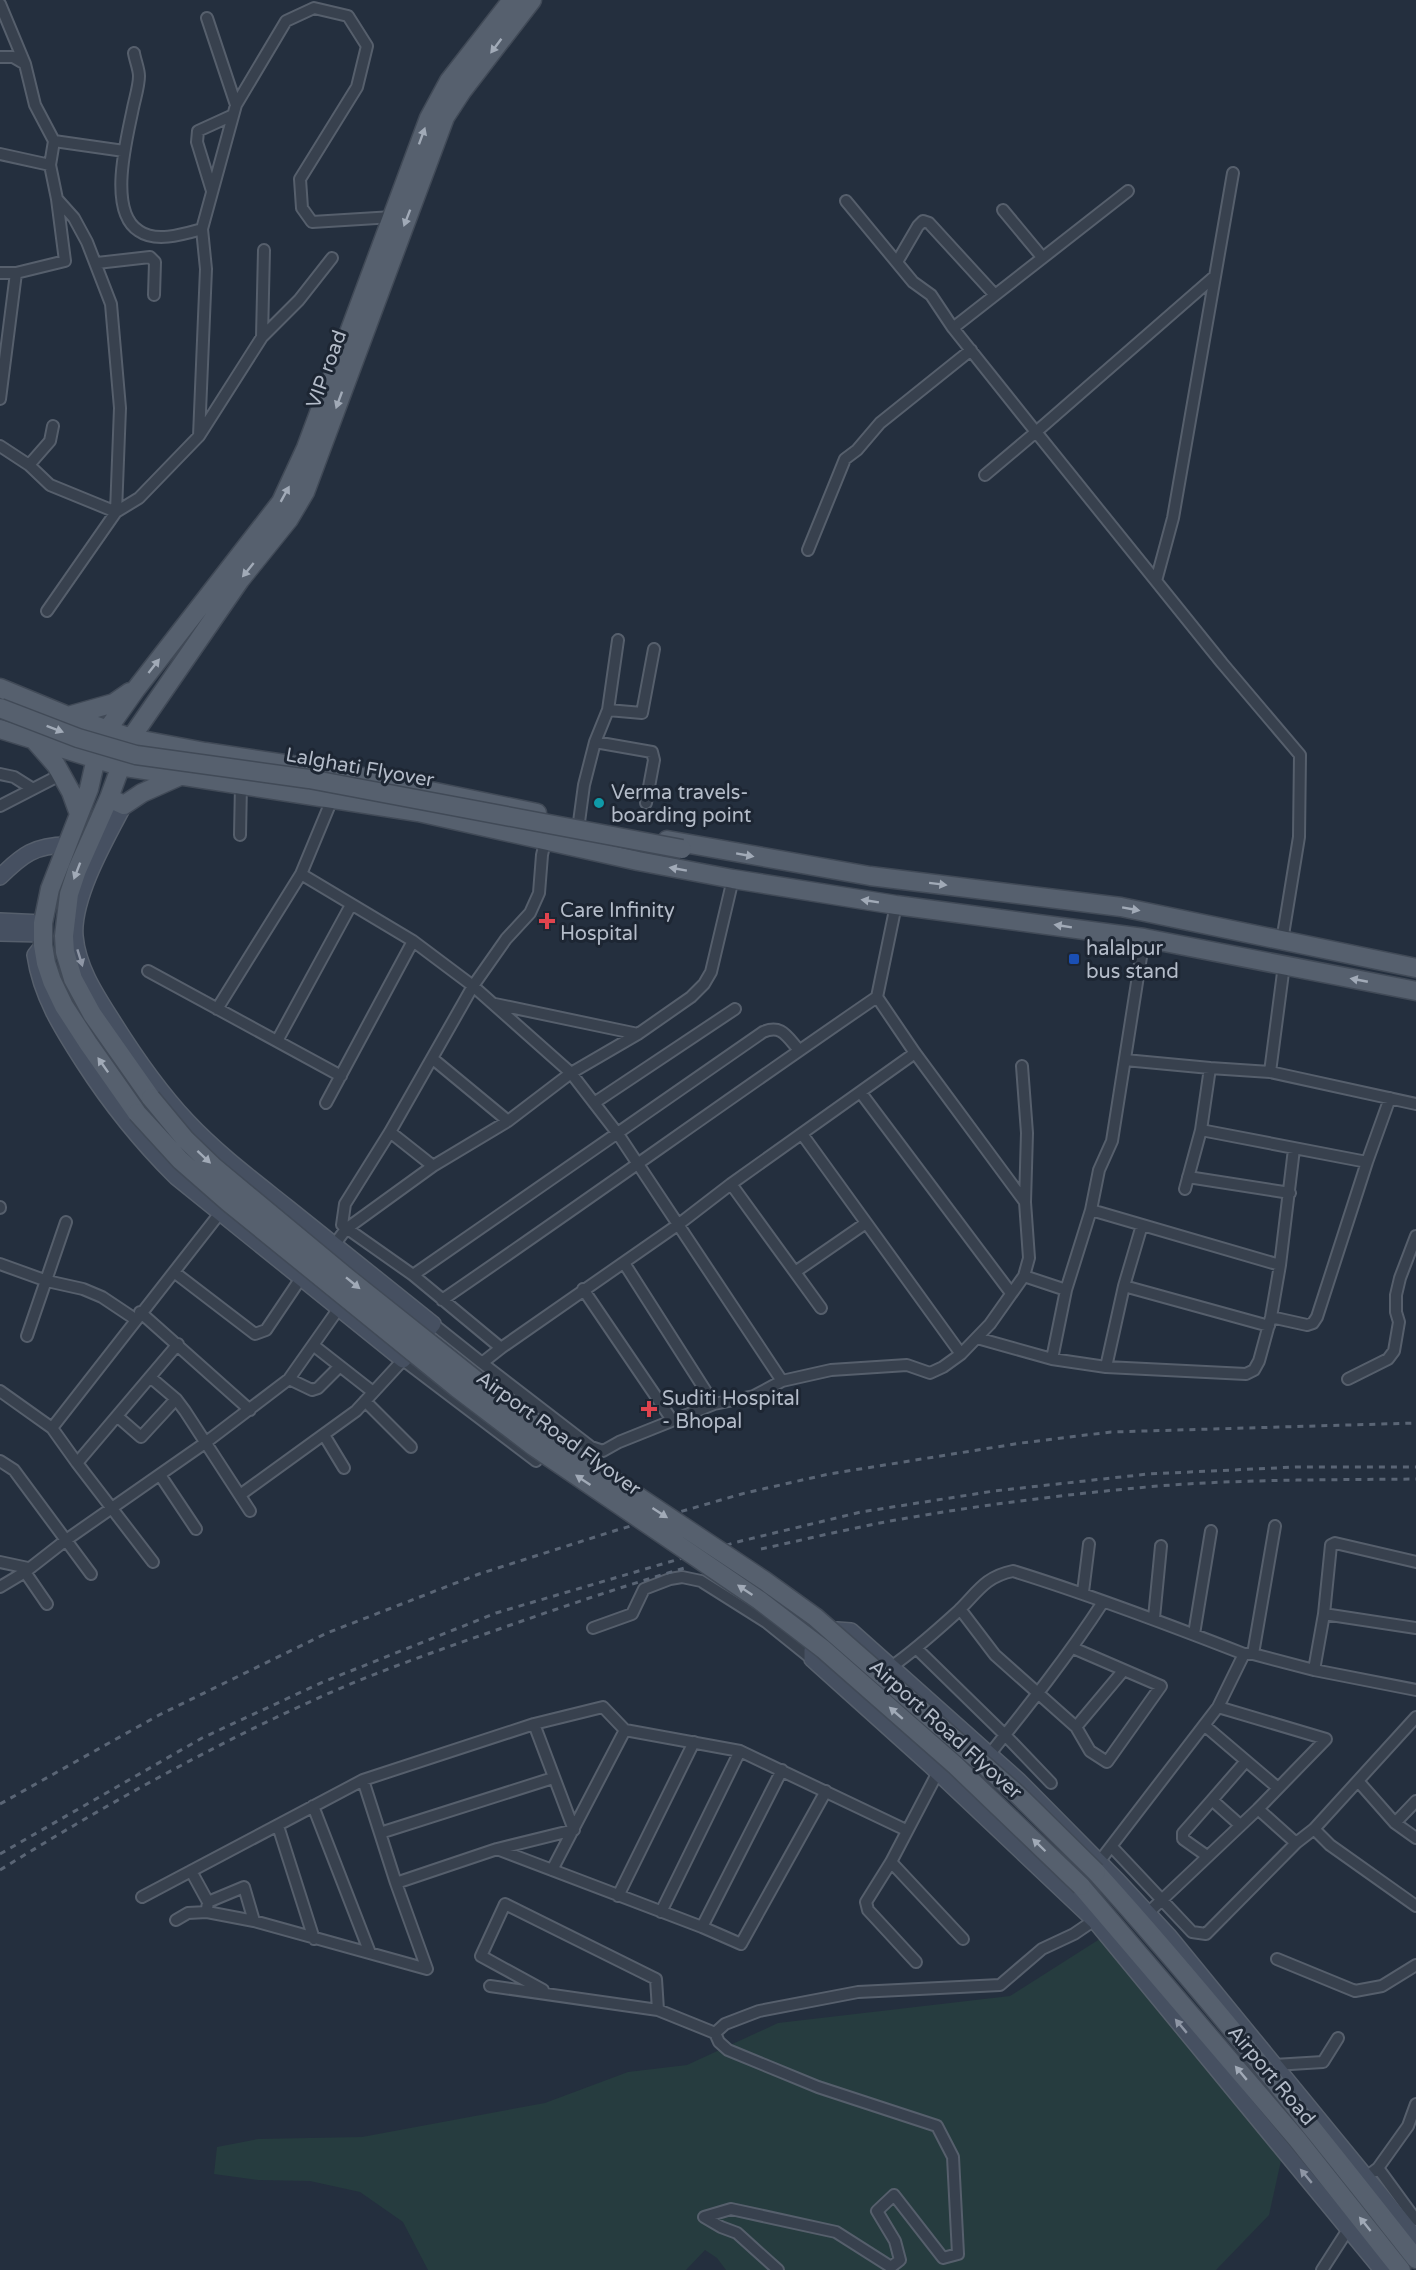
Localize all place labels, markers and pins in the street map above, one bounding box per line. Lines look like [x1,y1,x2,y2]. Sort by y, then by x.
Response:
place label: Verma travels- boarding point [611,781,752,828]
marker: Verma travels- boarding point [592,796,606,810]
place label: Care Infinity Hospital [560,899,675,946]
marker: Care Infinity Hospital [538,912,556,930]
place label: halalpur bus stand [1086,937,1179,984]
marker: halalpur bus stand [1067,952,1081,966]
place label: Suditi Hospital - Bhopal [662,1387,800,1434]
marker: Suditi Hospital - Bhopal [640,1400,658,1418]

